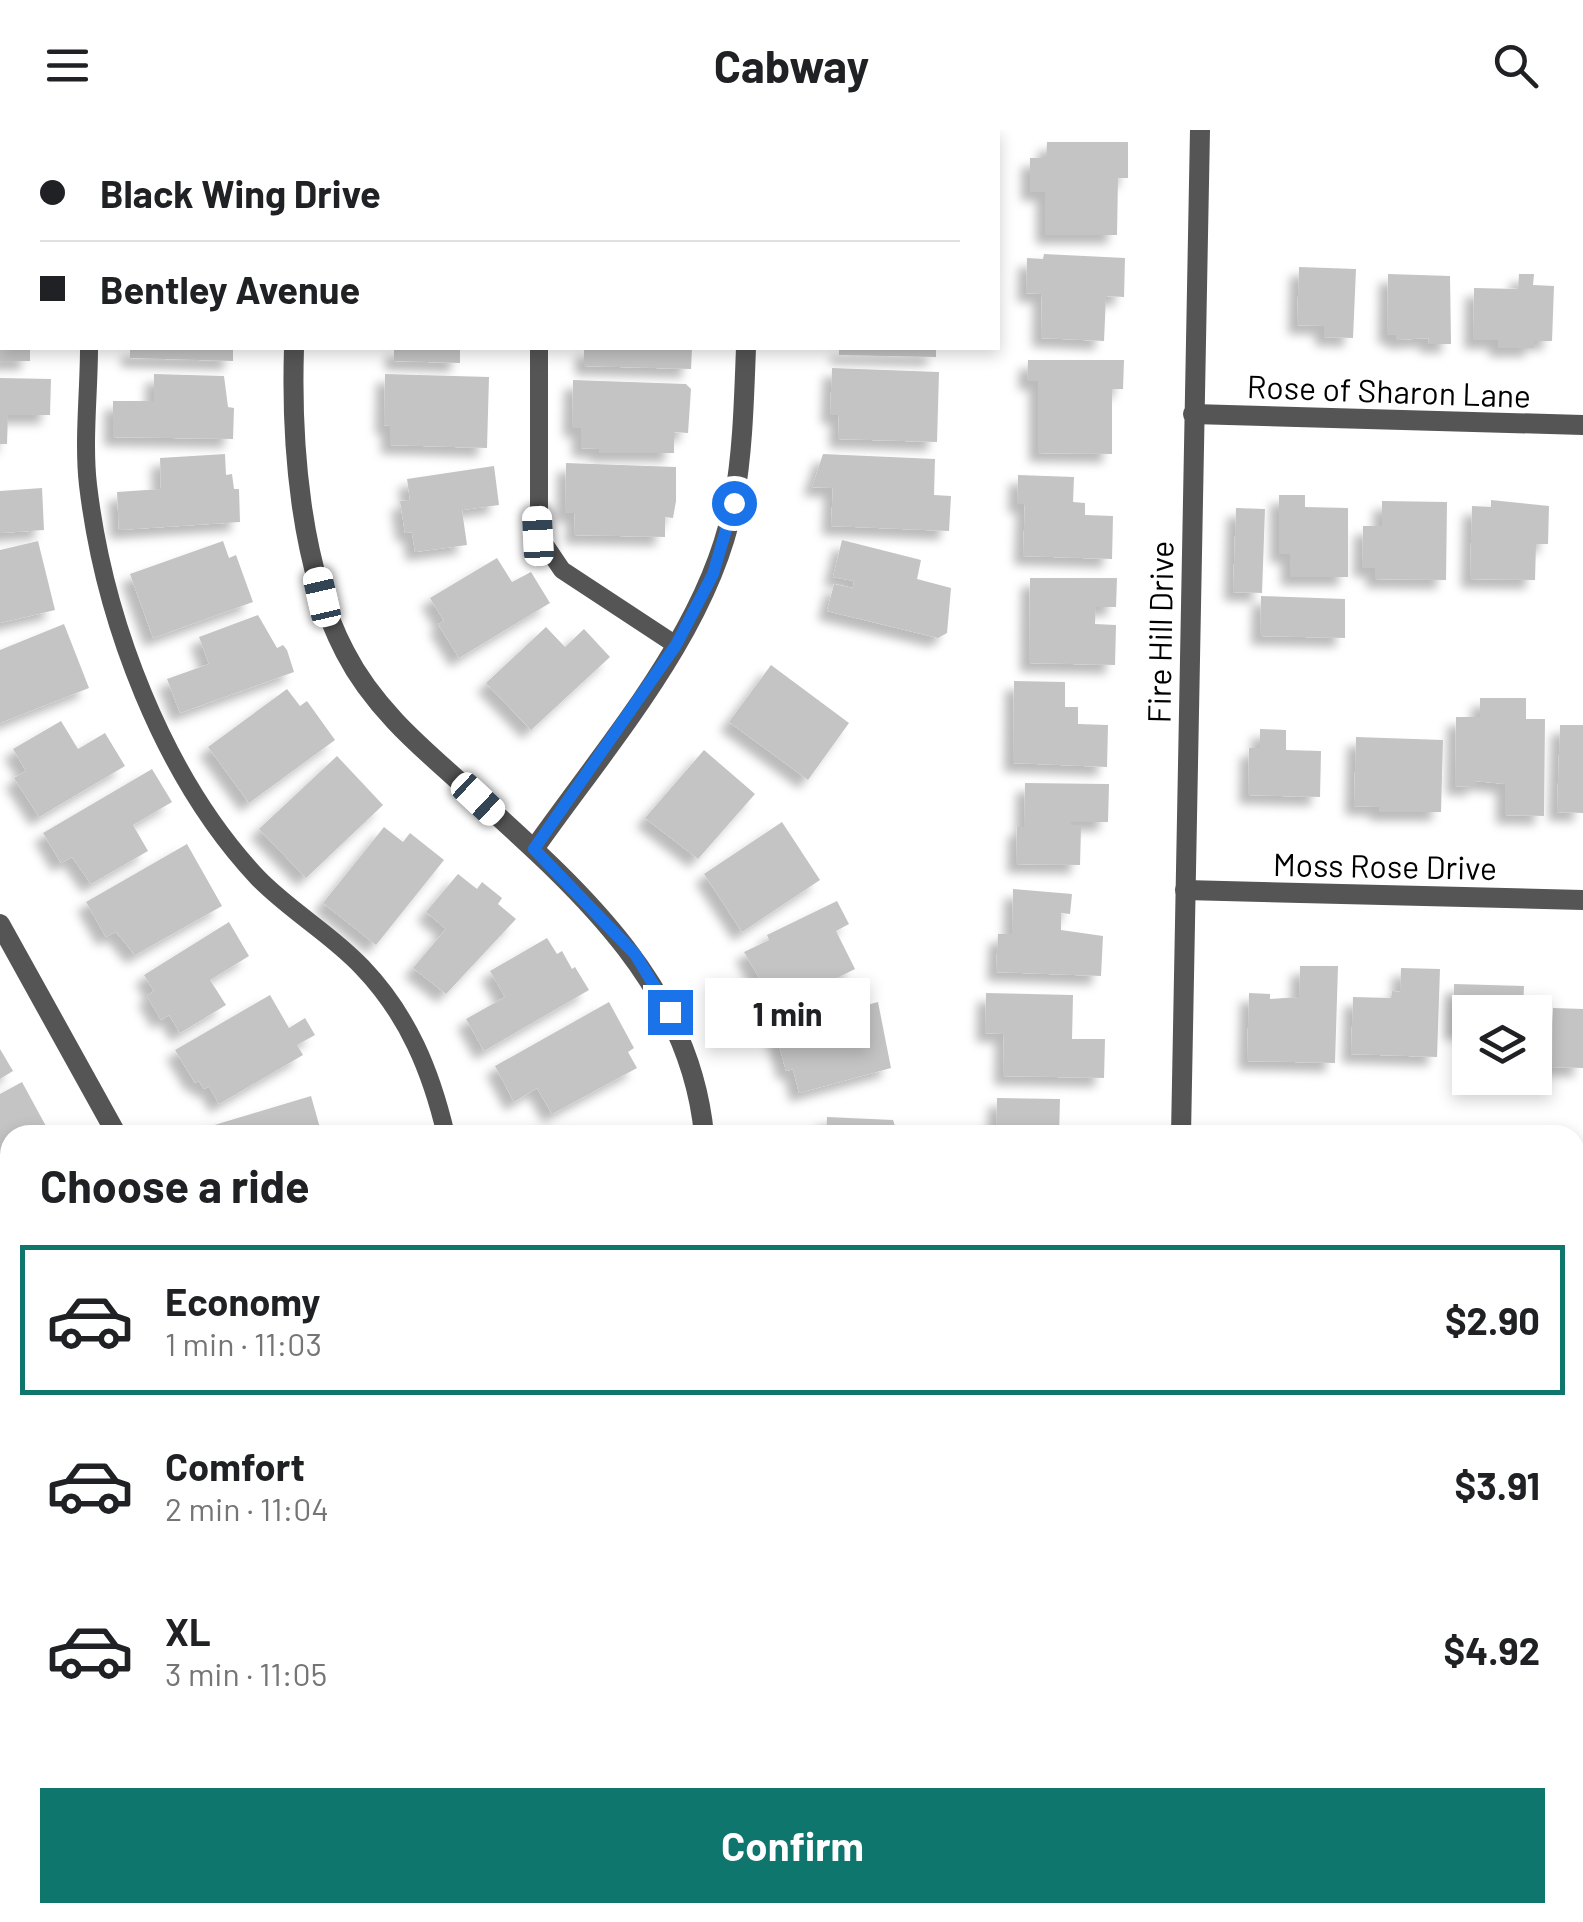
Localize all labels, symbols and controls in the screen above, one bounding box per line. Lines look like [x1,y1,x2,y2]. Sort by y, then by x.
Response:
icon: menu [40,38,95,93]
text: Cabway [714,38,869,92]
icon: search [1488,38,1543,93]
text: Black Wing Drive [100,170,381,216]
text: Bentley Avenue [100,266,360,312]
street label: Rose of Sharon Lane [1246,366,1532,414]
route start [712,481,757,526]
car [521,505,555,567]
street label: Fire Hill Drive [1138,540,1180,724]
car [301,564,343,630]
car [446,768,510,830]
street label: Moss Rose Drive [1273,844,1497,886]
callout: 1 min [705,977,870,1047]
route end [648,990,693,1035]
text: 1 min [752,994,823,1032]
map controls [1452,995,1552,1095]
button: layers [1452,995,1552,1095]
text: Choose a ride [40,1158,310,1212]
icon: car [45,1275,135,1365]
text: Economy [165,1278,320,1324]
text: $2.90 [1445,1297,1540,1343]
text: 1 min · 11:03 [165,1324,322,1362]
icon: car [45,1440,135,1530]
text: Comfort [165,1443,305,1489]
text: $3.91 [1455,1462,1540,1508]
text: 2 min · 11:04 [165,1489,329,1527]
icon: car [45,1605,135,1695]
text: XL [165,1608,211,1654]
text: $4.92 [1444,1627,1540,1673]
text: 3 min · 11:05 [165,1654,327,1692]
button: Confirm [40,1788,1545,1903]

